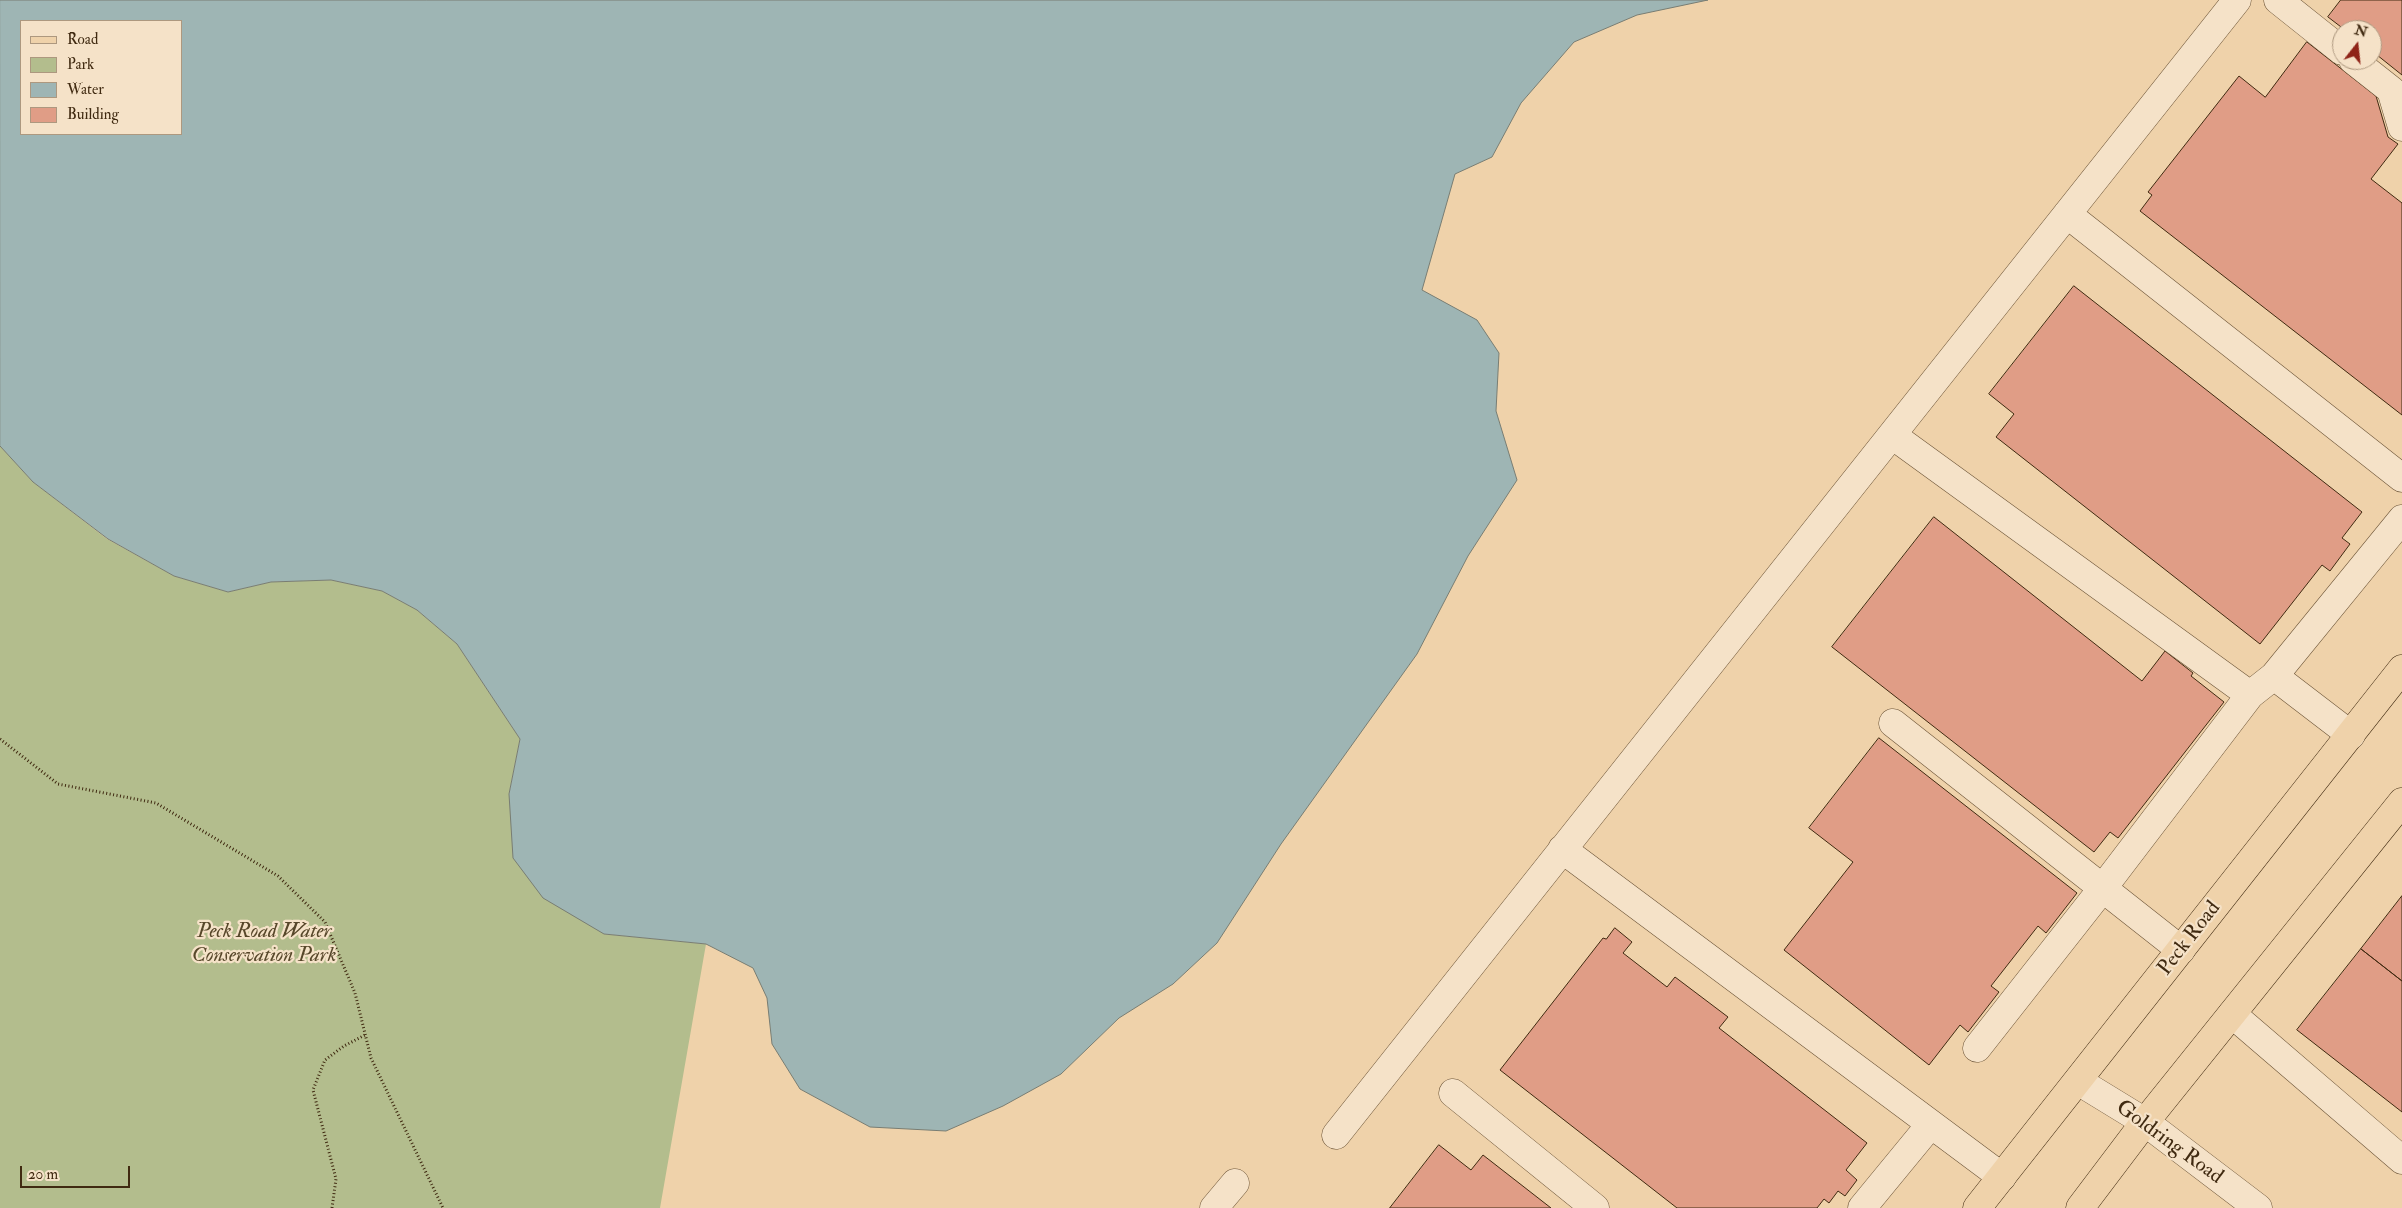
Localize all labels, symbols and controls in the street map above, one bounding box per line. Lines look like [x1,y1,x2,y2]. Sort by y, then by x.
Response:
legend [20,20,182,135]
north arrow [2332,20,2382,70]
text: N [2353,21,2369,41]
text: Road [67,30,98,49]
text: Park [67,55,94,74]
text: Water [67,80,104,99]
text: Building [67,105,119,124]
street label: Peck Road [2153,897,2227,981]
park label: Peck Road Water Conservation Park [192,919,336,969]
street label: Goldring Road [2111,1096,2227,1190]
scale bar [22,1156,132,1188]
text: 20 m [28,1165,58,1184]

